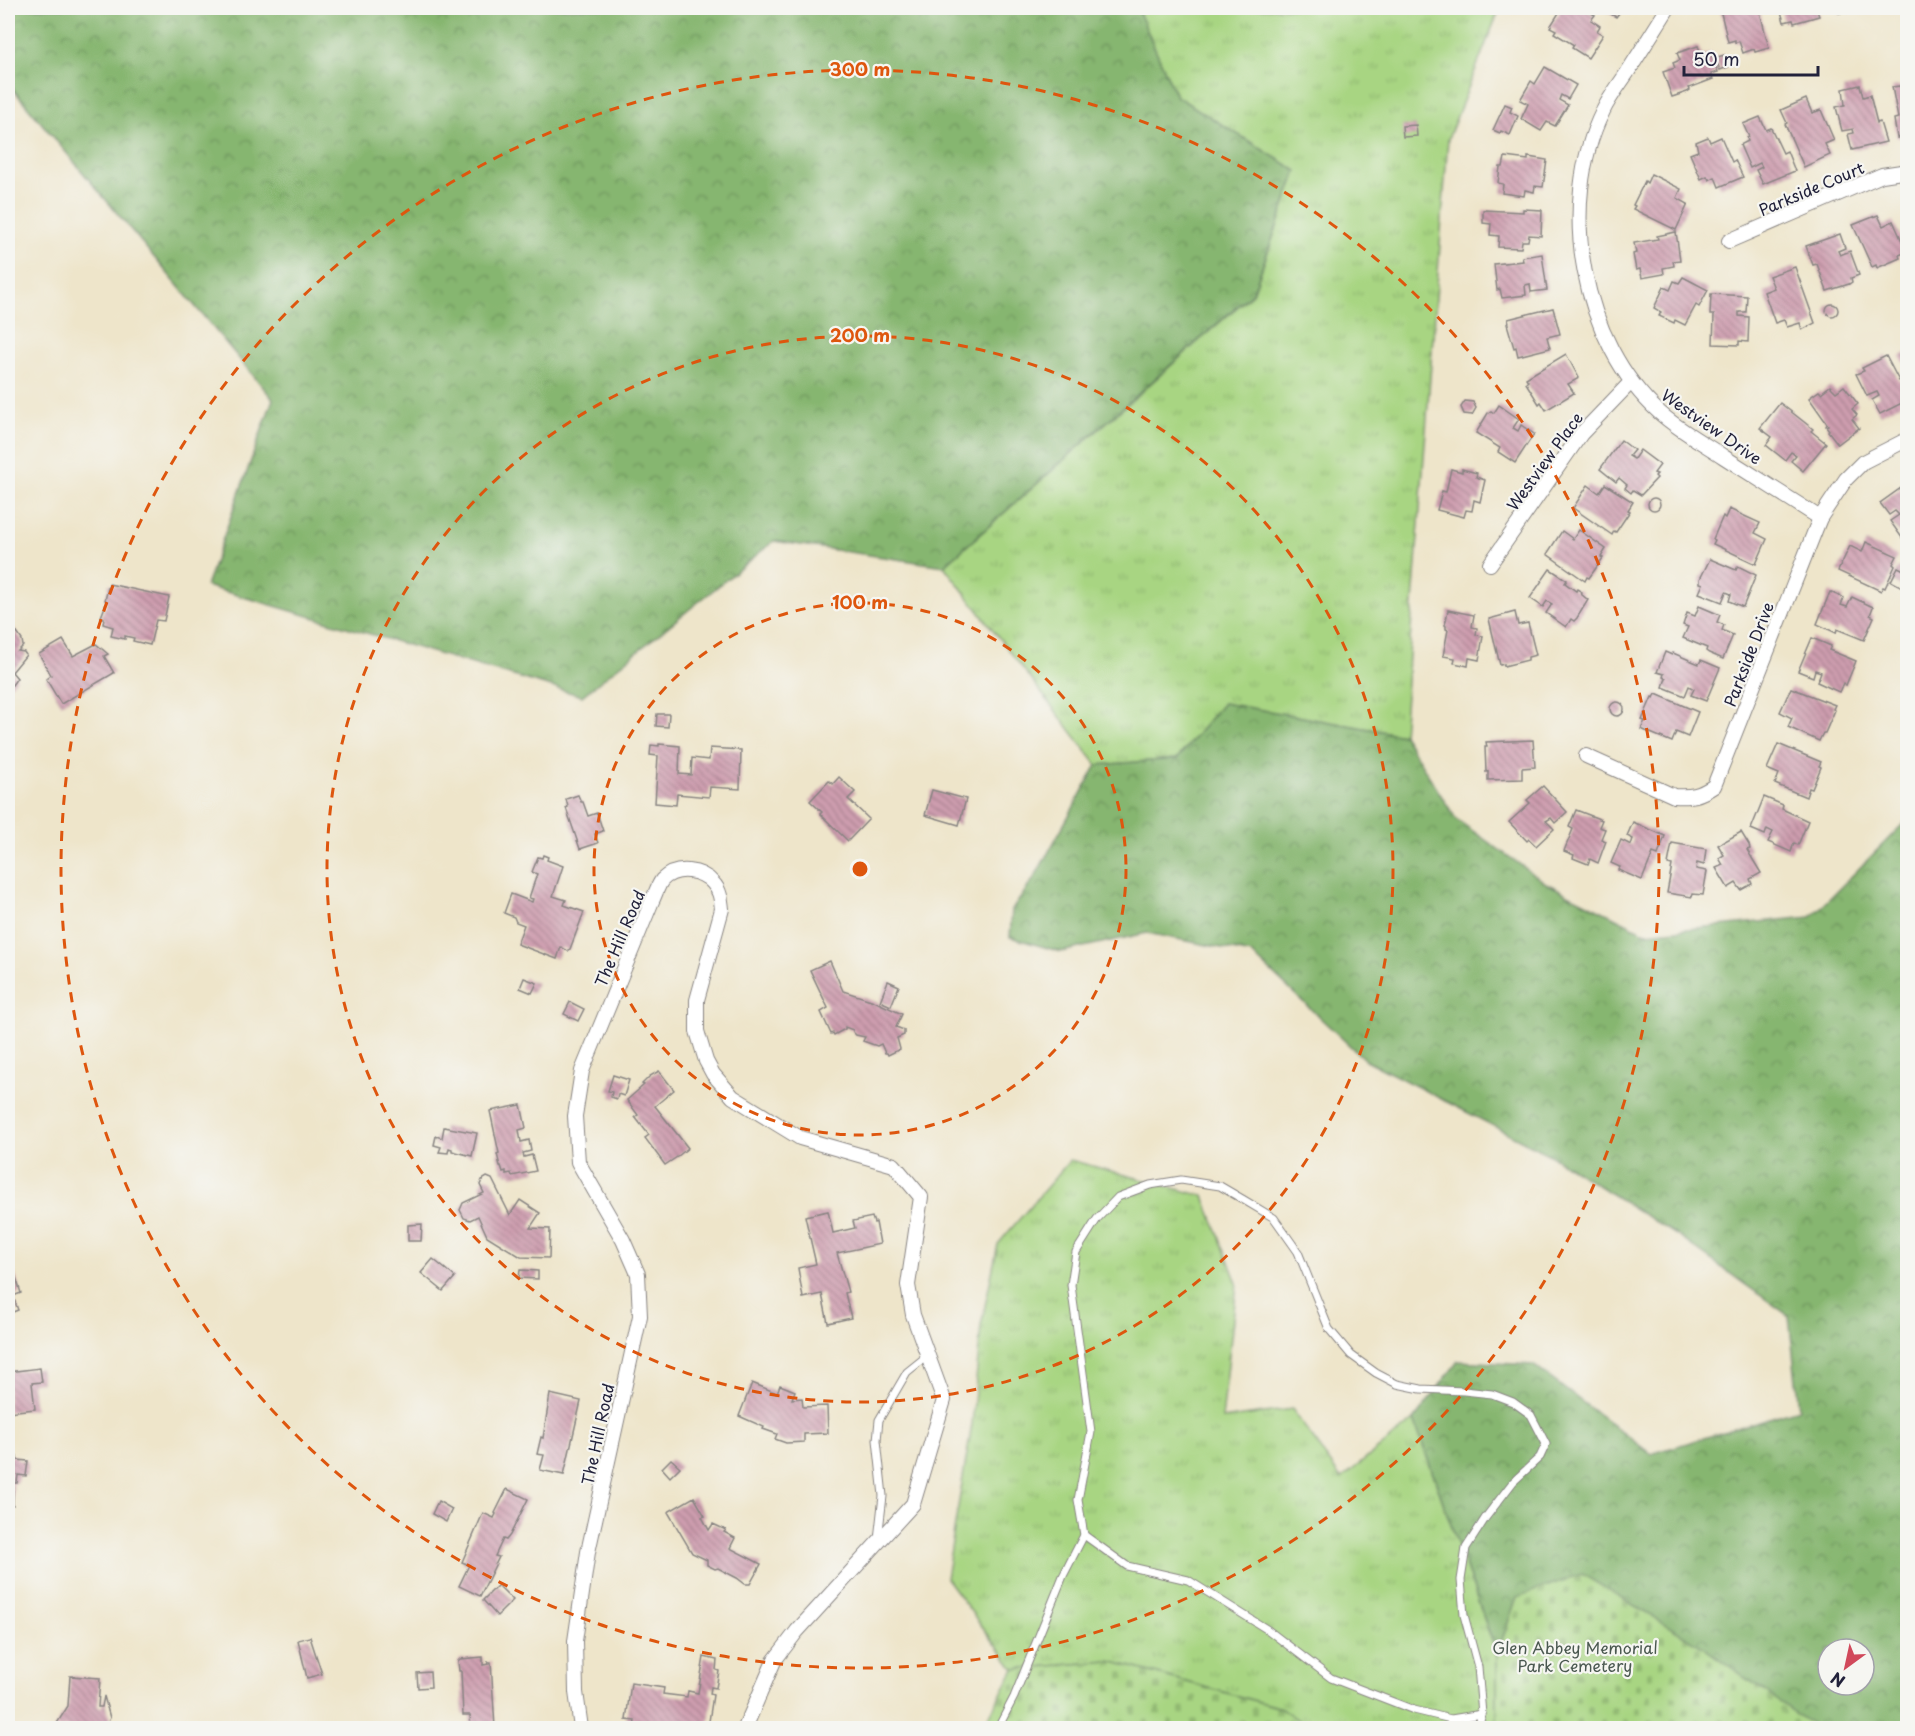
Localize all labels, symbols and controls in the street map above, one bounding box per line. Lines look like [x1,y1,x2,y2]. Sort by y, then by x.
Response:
scale bar [1684,39,1818,77]
text: 50 m [1693,45,1740,72]
text: 300 m [830,55,890,82]
street label: Parkside Court [1754,155,1868,221]
text: 200 m [830,321,890,348]
street label: Westview Drive [1657,382,1767,470]
street label: Westview Place [1500,407,1588,515]
text: 100 m [832,588,888,615]
street label: Parkside Drive [1717,598,1779,710]
centre of rings [850,859,870,879]
street label: The Hill Road [588,886,650,990]
street label: The Hill Road [575,1381,619,1487]
park label: Glen Abbey Memorial Park Cemetery [1492,1635,1658,1677]
north arrow [1816,1637,1876,1697]
text: N [1825,1667,1849,1694]

